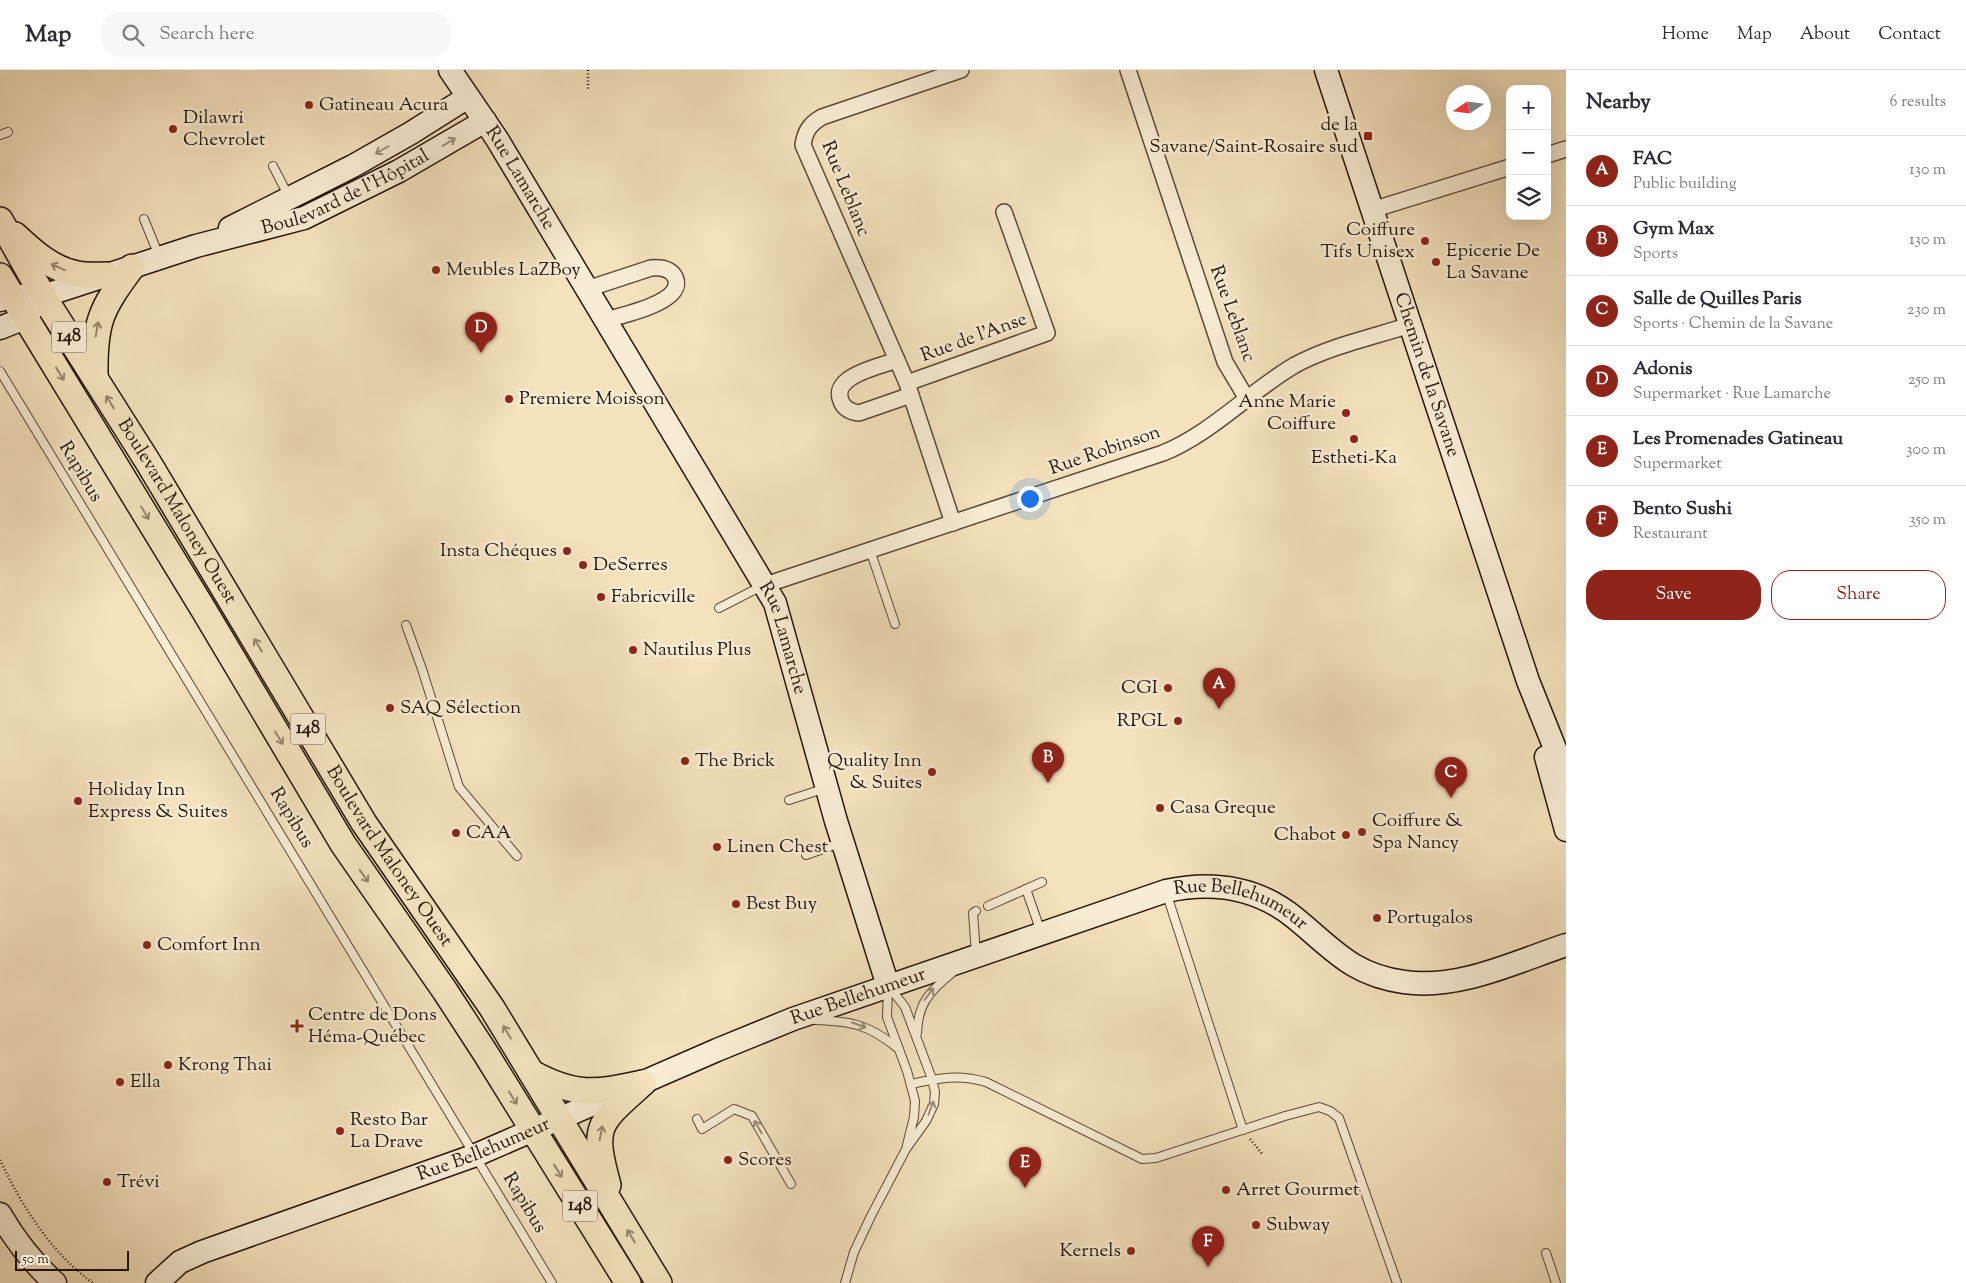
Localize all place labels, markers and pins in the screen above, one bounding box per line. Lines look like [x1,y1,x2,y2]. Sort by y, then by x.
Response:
place label: Gatineau Acura [319,92,449,119]
marker: Gatineau Acura [303,99,315,111]
place label: Dilawri Chevrolet [183,105,266,154]
place label: de la Savane/Saint-Rosaire sud [1149,112,1358,161]
marker: Dilawri Chevrolet [167,123,179,135]
marker: de la Savane/Saint-Rosaire sud [1362,130,1374,142]
place label: Coiffure Tifs Unisex [1320,217,1415,266]
marker: Coiffure Tifs Unisex [1419,235,1431,247]
place label: Epicerie De La Savane [1446,238,1540,287]
marker: Epicerie De La Savane [1430,256,1442,268]
place label: Meubles LaZBoy [446,257,581,284]
marker: Meubles LaZBoy [430,264,442,276]
pin: D [465,312,497,353]
place label: Premiere Moisson [519,386,665,413]
place label: Anne Marie Coiffure [1238,389,1336,438]
marker: Premiere Moisson [503,393,515,405]
marker: Anne Marie Coiffure [1340,407,1352,419]
marker: Estheti-Ka [1348,433,1360,445]
place label: Estheti-Ka [1311,445,1397,472]
place label: Insta Chéques [440,538,557,565]
marker: Insta Chéques [561,545,573,557]
place label: DeSerres [593,552,668,579]
marker: DeSerres [577,559,589,571]
place label: Fabricville [611,584,695,611]
marker: Fabricville [595,591,607,603]
place label: Nautilus Plus [643,637,751,664]
marker: Nautilus Plus [627,644,639,656]
pin: A [1203,668,1235,709]
place label: CGI [1121,675,1158,702]
marker: CGI [1162,682,1174,694]
place label: SAQ Sélection [400,695,521,722]
marker: SAQ Sélection [384,702,396,714]
place label: RPGL [1117,708,1169,735]
marker: RPGL [1172,715,1184,727]
pin: B [1032,742,1064,783]
place label: The Brick [695,748,776,775]
place label: Quality Inn & Suites [827,748,922,797]
marker: The Brick [679,755,691,767]
pin: C [1435,757,1467,798]
marker: Quality Inn & Suites [926,766,938,778]
place label: Holiday Inn Express & Suites [88,777,228,826]
marker: Holiday Inn Express & Suites [72,795,84,807]
place label: Casa Greque [1170,795,1276,822]
marker: Casa Greque [1154,802,1166,814]
place label: Coiffure & Spa Nancy [1372,808,1463,857]
place label: CAA [466,820,512,847]
place label: Chabot [1274,822,1336,849]
marker: Coiffure & Spa Nancy [1356,826,1368,838]
marker: CAA [450,827,462,839]
marker: Chabot [1340,829,1352,841]
place label: Linen Chest [727,834,829,861]
marker: Linen Chest [711,841,723,853]
place label: Best Buy [746,891,818,918]
marker: Best Buy [730,898,742,910]
place label: Portugalos [1387,905,1473,932]
marker: Portugalos [1371,912,1383,924]
place label: Comfort Inn [157,932,261,959]
marker: Comfort Inn [141,939,153,951]
place label: Centre de Dons Héma-Québec [308,1002,437,1051]
marker: Centre de Dons Héma-Québec [290,1019,304,1033]
place label: Krong Thai [178,1052,272,1079]
marker: Krong Thai [162,1059,174,1071]
place label: Ella [130,1069,161,1096]
marker: Ella [114,1076,126,1088]
place label: Resto Bar La Drave [350,1107,428,1156]
marker: Resto Bar La Drave [334,1125,346,1137]
place label: Scores [738,1147,792,1174]
pin: E [1009,1147,1041,1188]
marker: Scores [722,1154,734,1166]
place label: Trévi [117,1169,160,1196]
marker: Trévi [101,1176,113,1188]
place label: Arret Gourmet [1236,1177,1360,1204]
marker: Arret Gourmet [1220,1184,1232,1196]
place label: Subway [1266,1212,1331,1239]
marker: Subway [1250,1219,1262,1231]
pin: F [1192,1226,1224,1267]
place label: Kernels [1060,1238,1121,1265]
marker: Kernels [1125,1245,1137,1257]

